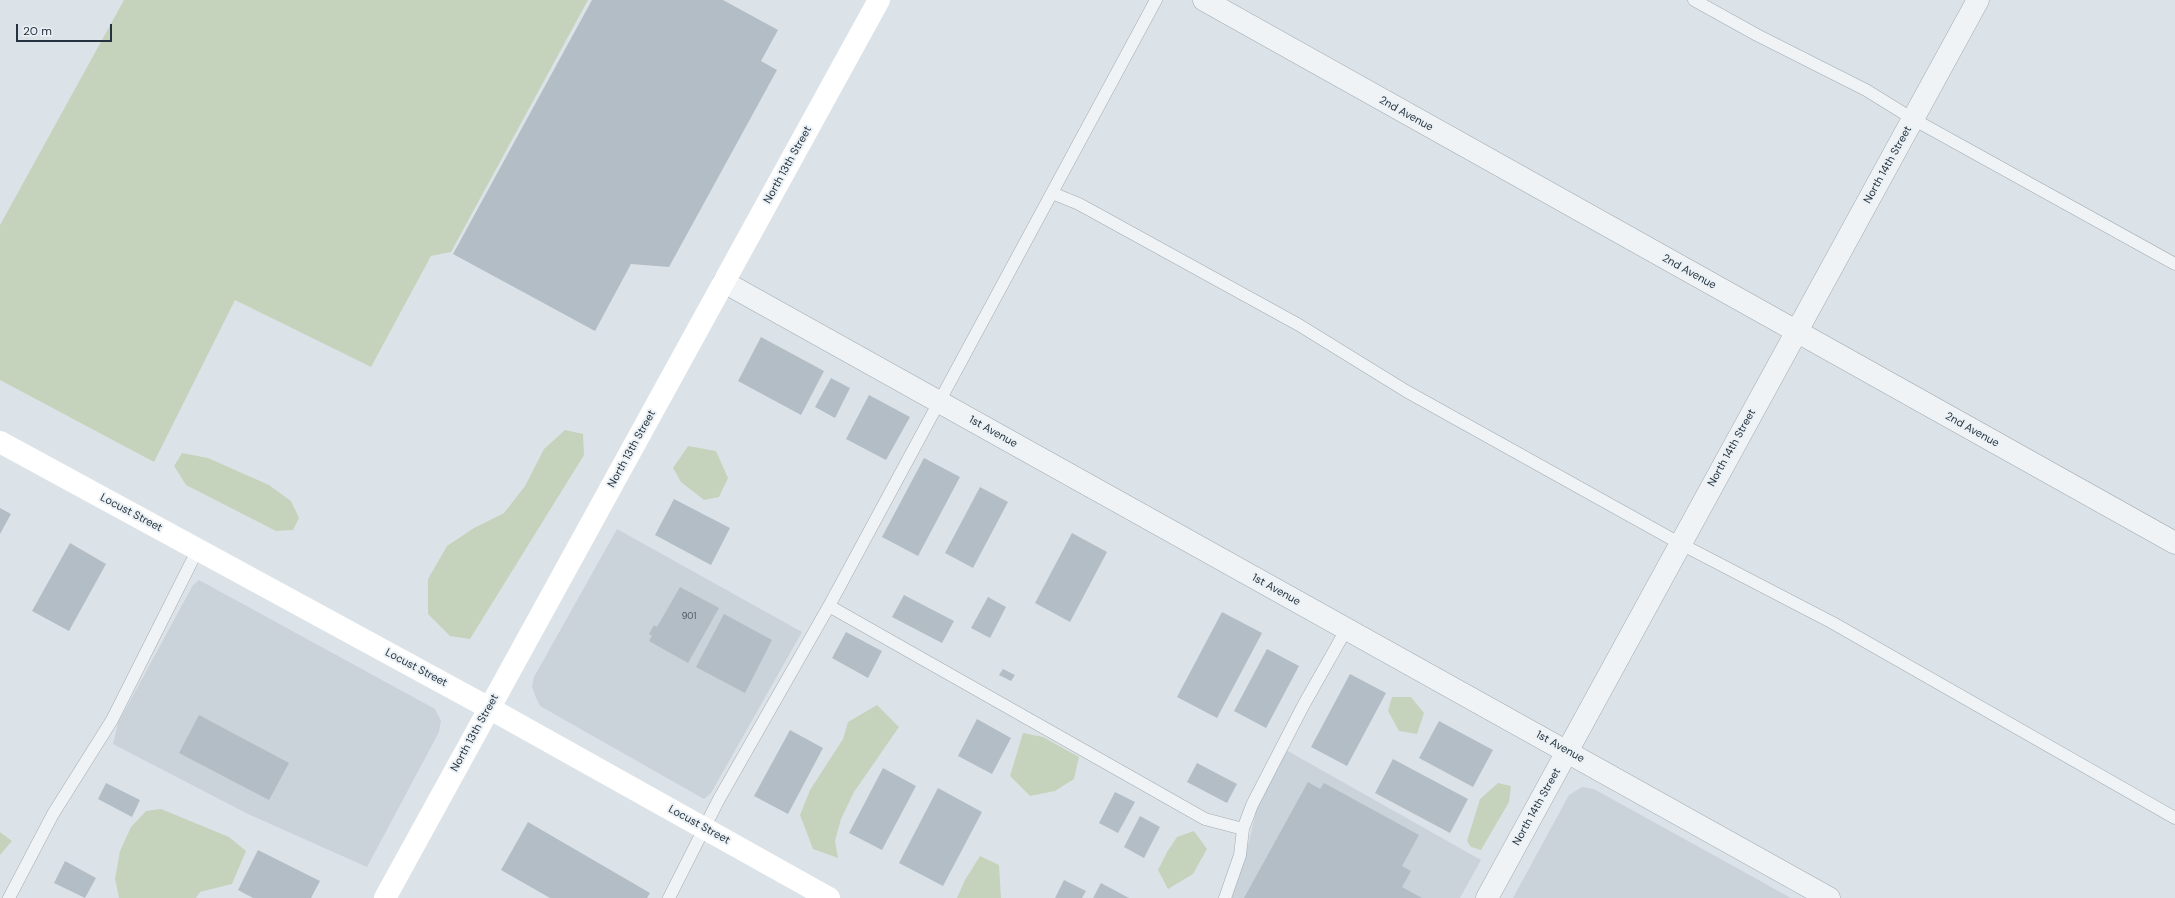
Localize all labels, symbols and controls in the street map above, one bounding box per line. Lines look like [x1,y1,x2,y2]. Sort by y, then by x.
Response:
scale bar [18,16,114,42]
text: 20 m [23,23,52,39]
street label: 2nd Avenue [1377,94,1435,134]
street label: North 13th Street [761,124,815,206]
street label: North 14th Street [1861,124,1915,206]
street label: 2nd Avenue [1660,252,1718,292]
street label: North 14th Street [1705,407,1759,489]
street label: North 13th Street [605,408,659,490]
street label: 2nd Avenue [1943,410,2001,450]
street label: 1st Avenue [966,413,1020,451]
street label: Locust Street [98,491,164,535]
street label: 1st Avenue [1249,571,1303,609]
house number: 901 [682,612,696,622]
street label: Locust Street [383,646,449,690]
street label: North 13th Street [448,692,502,774]
street label: 1st Avenue [1533,728,1587,766]
street label: North 14th Street [1510,766,1564,848]
street label: Locust Street [666,803,732,847]

